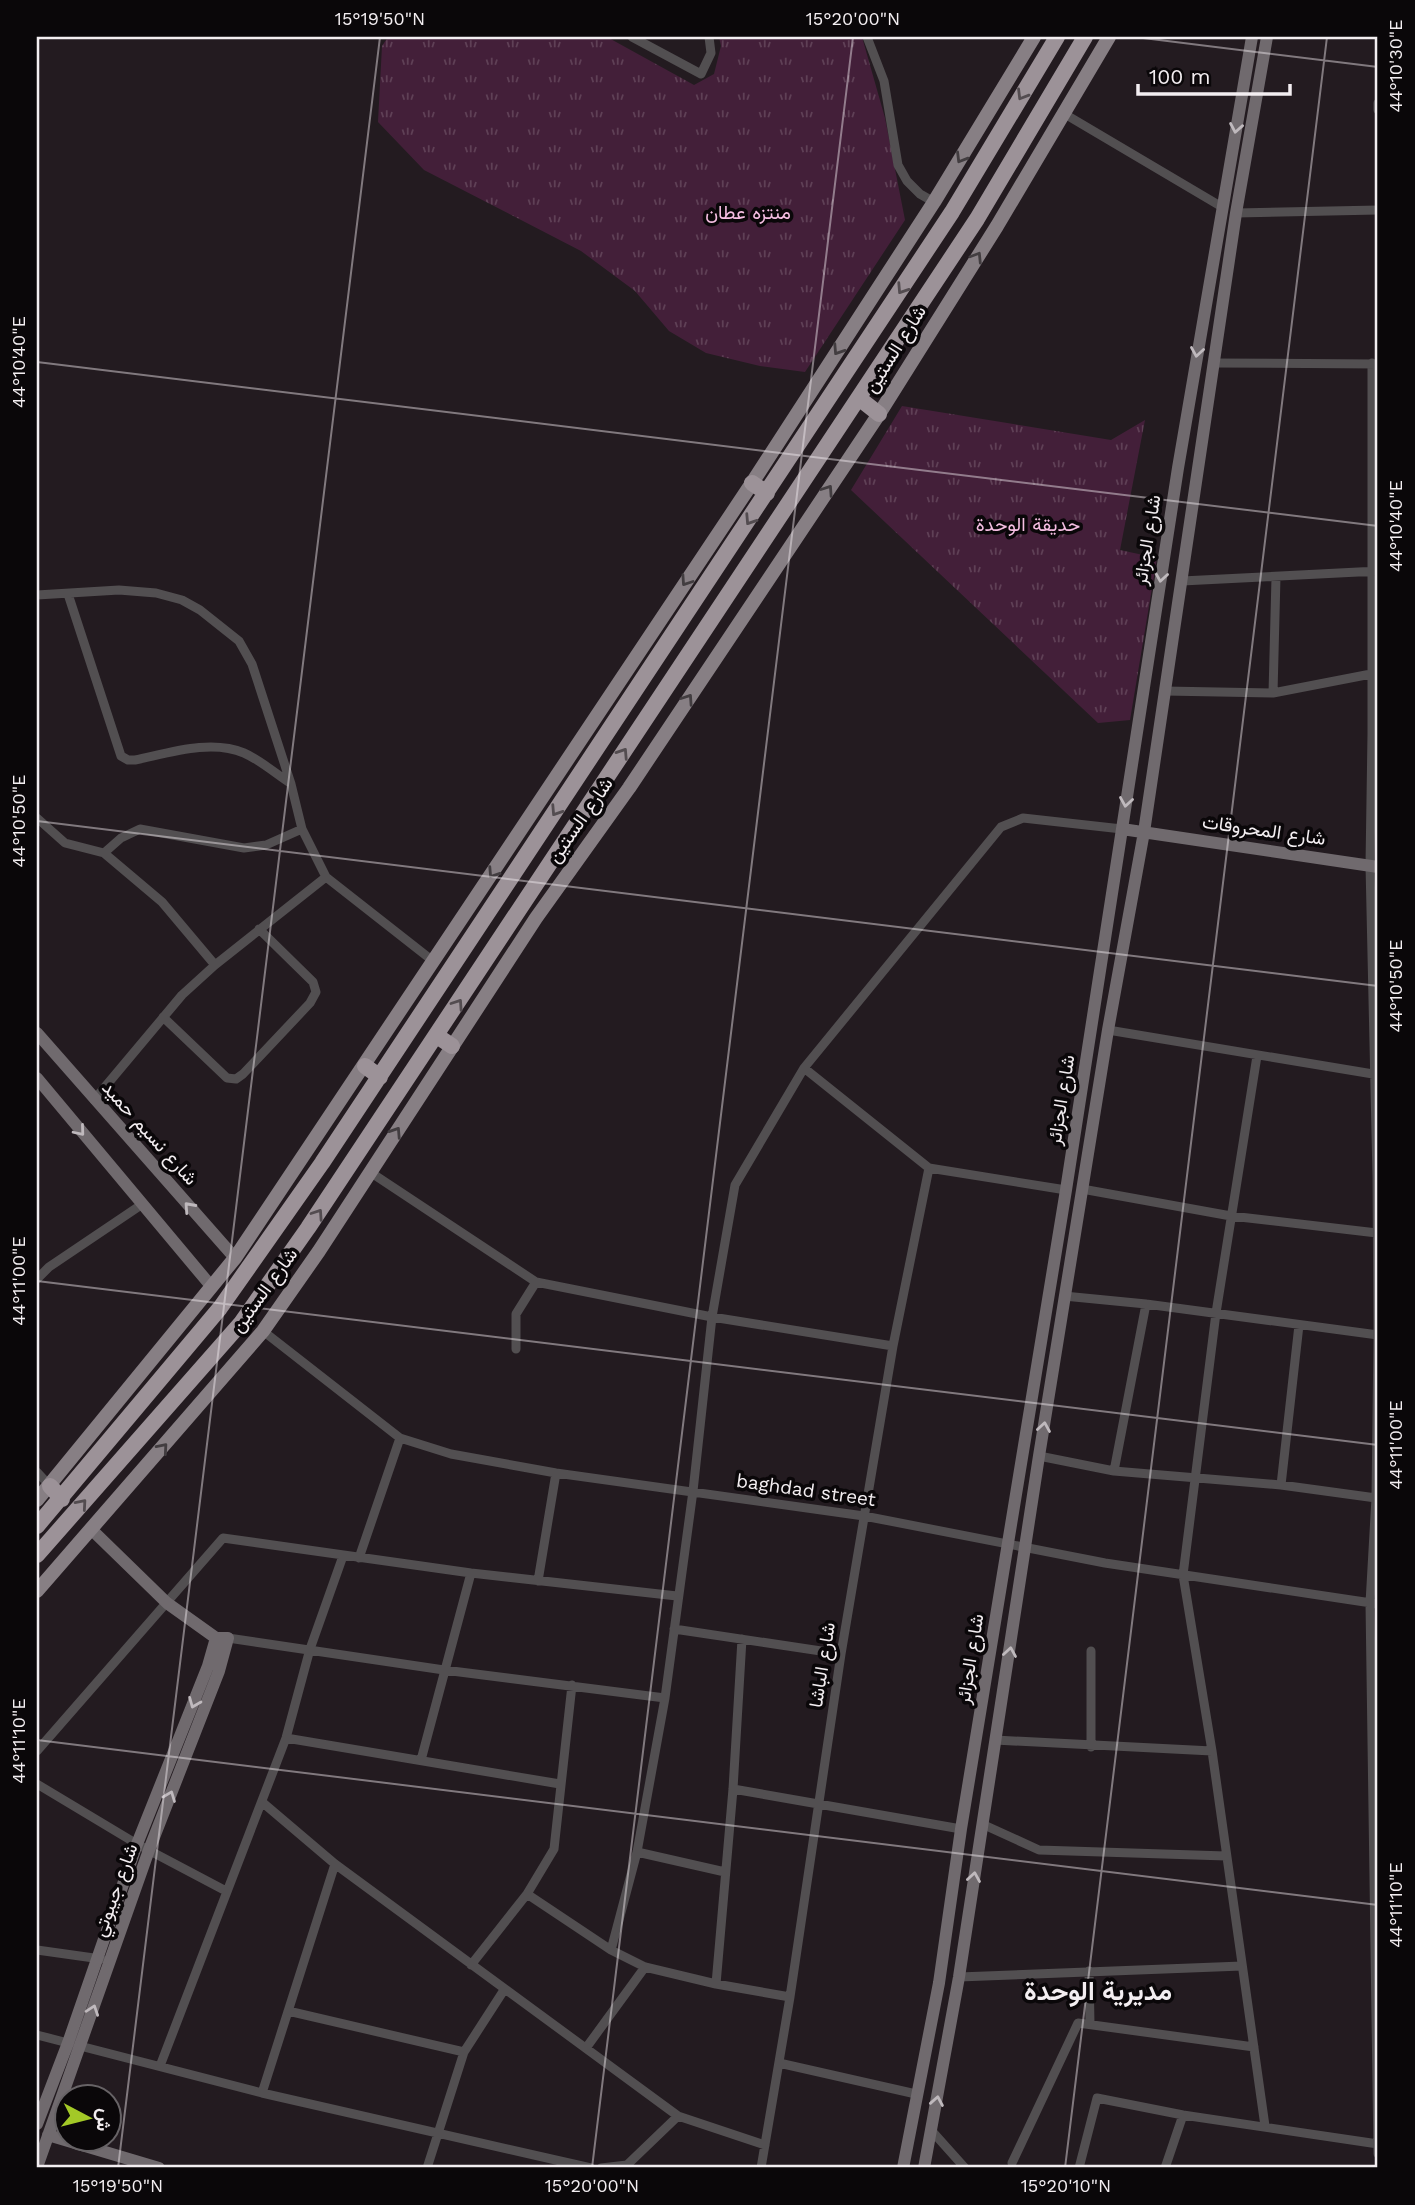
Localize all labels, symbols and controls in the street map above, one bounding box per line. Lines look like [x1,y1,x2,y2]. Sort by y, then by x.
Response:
text: 15°19'50"N [335,8,425,29]
text: 15°20'00"N [806,8,900,29]
text: 44°10'30"E [1385,19,1406,113]
scale bar [1138,52,1291,96]
text: 100 m [1149,64,1211,89]
one-way arrow [1017,88,1030,101]
one-way arrow [1229,122,1244,134]
one-way arrow [956,151,969,164]
park label: منتزه عطان [705,201,791,224]
one-way arrow [969,252,982,265]
one-way arrow [898,281,910,294]
street label: شارع الستين [859,301,932,397]
text: 44°10'40"E [8,316,29,408]
one-way arrow [834,342,847,355]
one-way arrow [1190,346,1205,358]
text: 44°10'40"E [1385,480,1406,572]
one-way arrow [820,485,832,498]
street label: شارع الجزائر [1128,493,1166,588]
one-way arrow [745,512,758,525]
park label: حديقة الوحدة [976,513,1080,536]
one-way arrow [1154,571,1169,583]
one-way arrow [681,573,694,586]
one-way arrow [679,694,692,707]
one-way arrow [615,747,628,760]
street label: شارع الستين [542,773,619,868]
text: 44°10'50"E [8,774,29,868]
one-way arrow [1119,796,1134,808]
one-way arrow [552,803,564,816]
street label: شارع المحروقات [1201,810,1327,851]
one-way arrow [488,865,501,878]
text: 44°10'50"E [1385,939,1406,1033]
one-way arrow [449,999,462,1012]
street label: شارع الجزائر [1042,1053,1080,1148]
street label: شارع نسيم حميد [96,1076,203,1190]
one-way arrow [72,1122,84,1135]
one-way arrow [388,1126,401,1139]
one-way arrow [185,1202,197,1215]
one-way arrow [310,1209,322,1222]
text: 44°11'00"E [8,1236,29,1326]
street label: شارع الستين [226,1243,303,1337]
text: 44°11'00"E [1385,1400,1406,1490]
one-way arrow [1036,1421,1051,1433]
one-way arrow [155,1443,167,1456]
street label: baghdad street [735,1469,877,1511]
one-way arrow [74,1499,86,1512]
street label: شارع الجزائر [951,1612,989,1707]
street label: شارع الباشا [804,1621,841,1709]
one-way arrow [1002,1646,1017,1658]
one-way arrow [188,1696,202,1708]
text: 44°11'10"E [8,1698,29,1784]
one-way arrow [162,1791,176,1803]
street label: شارع جيبوتي [88,1840,146,1941]
text: 44°11'10"E [1385,1862,1406,1948]
one-way arrow [966,1871,981,1883]
district label: مديرية الوحدة [1024,1976,1172,2007]
one-way arrow [85,2004,99,2017]
north arrow [52,2082,122,2152]
one-way arrow [928,2095,943,2107]
text: ش [92,2107,117,2133]
text: 15°19'50"N [73,2175,163,2196]
text: 15°20'00"N [545,2175,639,2196]
text: 15°20'10"N [1021,2175,1111,2196]

